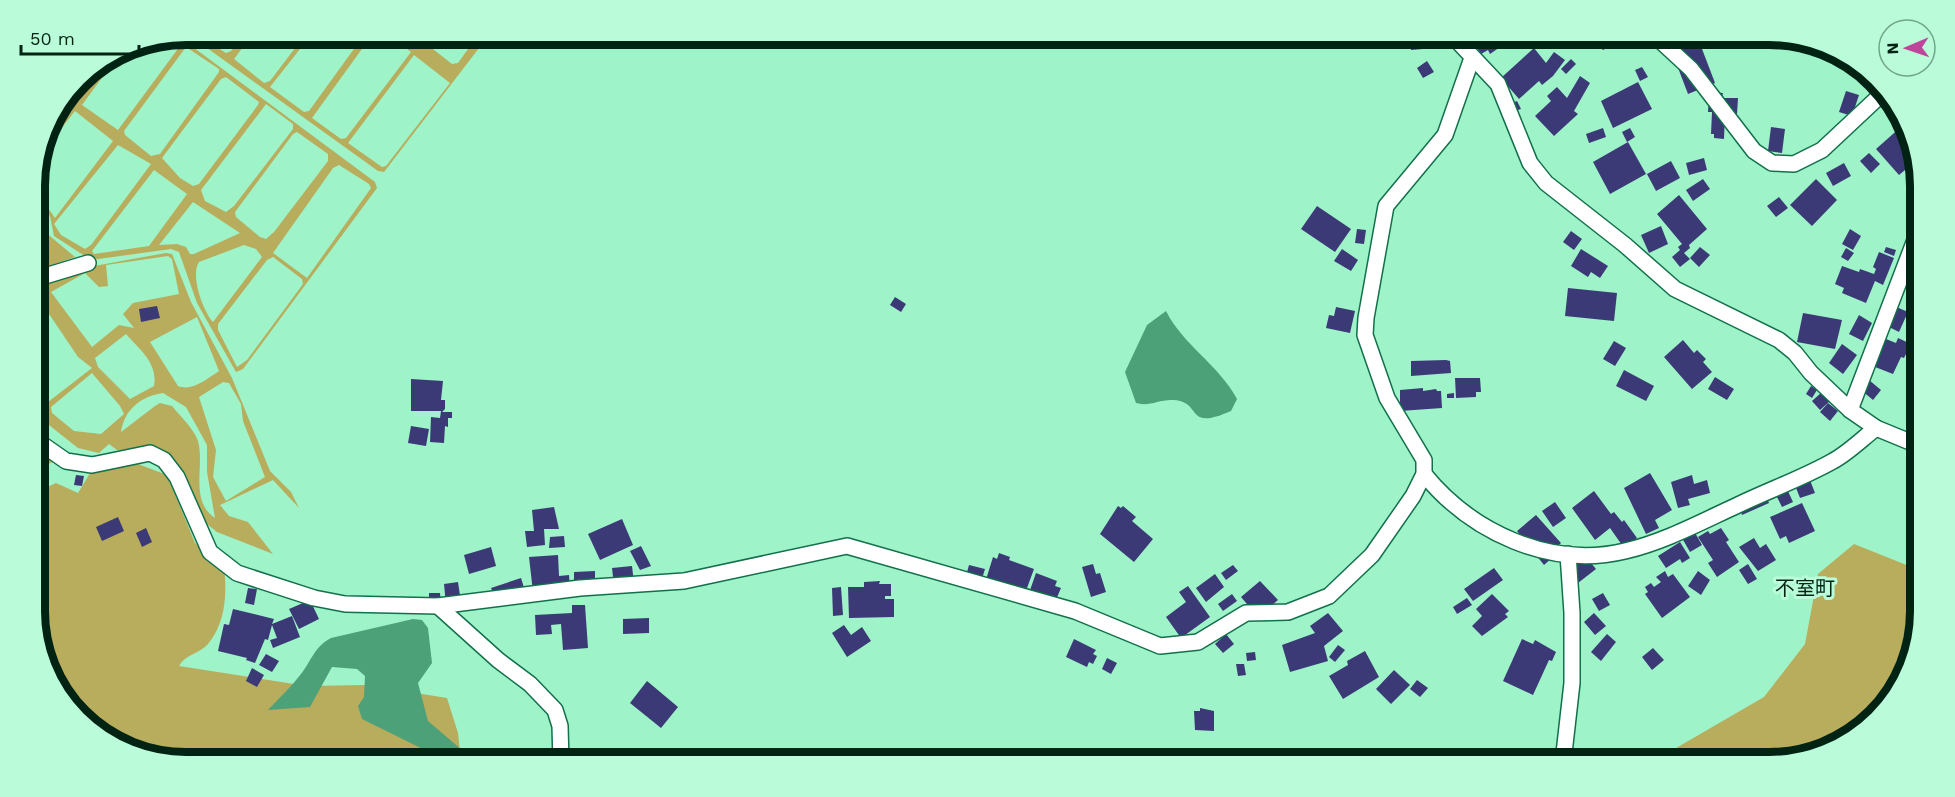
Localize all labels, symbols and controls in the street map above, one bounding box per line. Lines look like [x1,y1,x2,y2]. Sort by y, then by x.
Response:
scale bar [21,18,140,56]
north arrow [1877,18,1937,78]
text: 50 m [30,28,75,49]
text: N [1883,42,1902,55]
district label: 不室町 [1775,576,1835,600]

